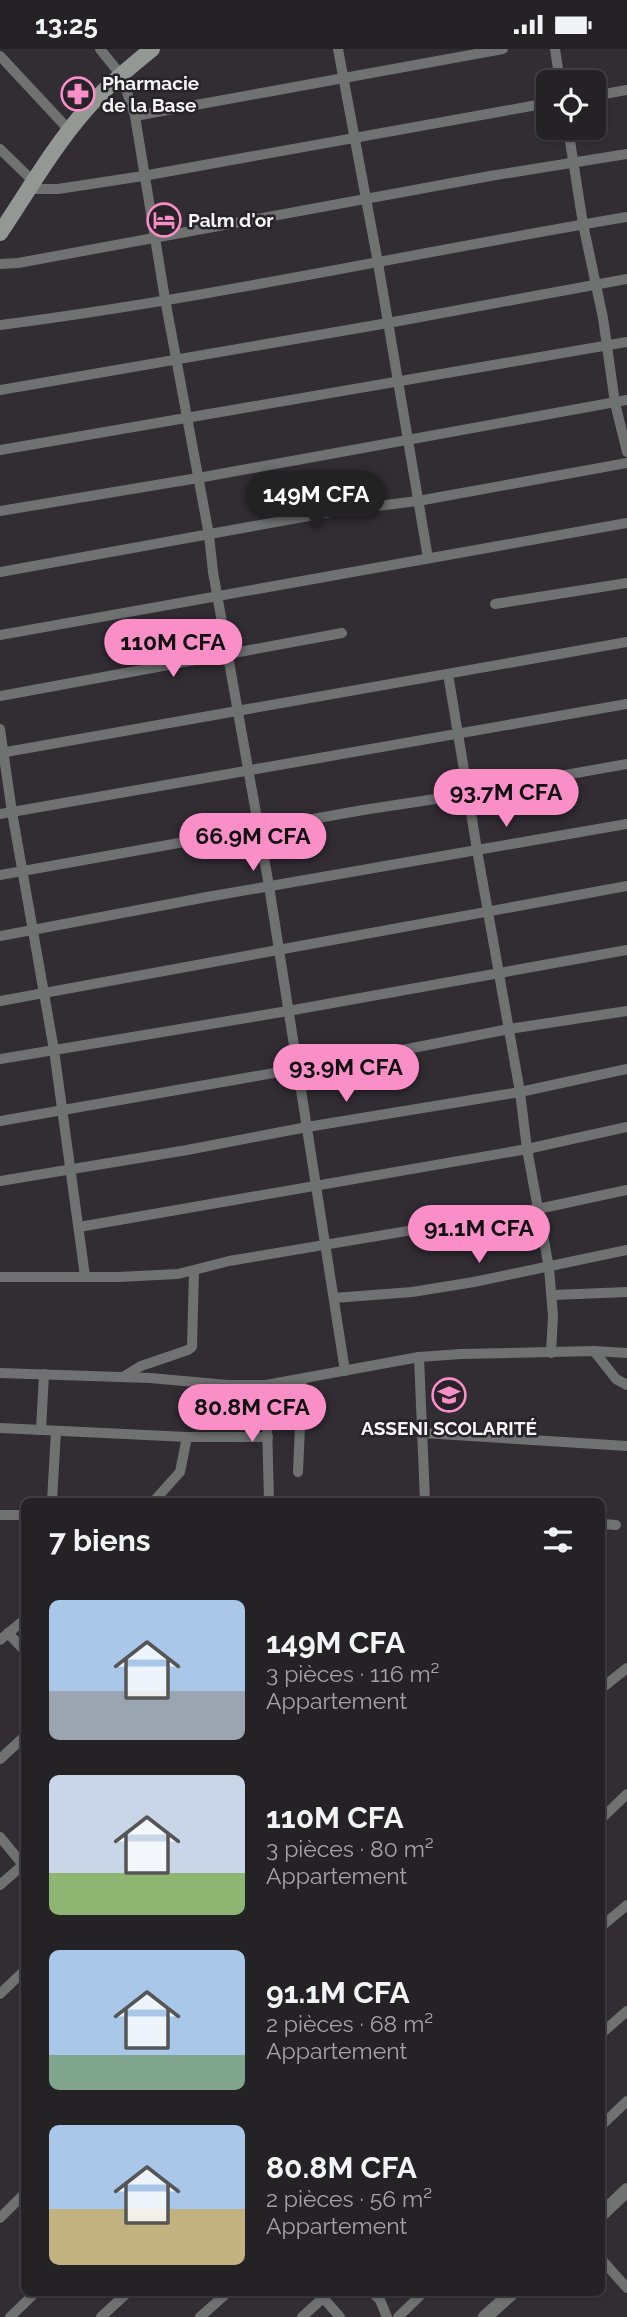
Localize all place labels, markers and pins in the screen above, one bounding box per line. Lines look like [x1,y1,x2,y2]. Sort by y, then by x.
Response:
place label: Pharmacie de la Base [102,72,199,116]
pharmacy icon: Pharmacie de la Base [59,75,97,113]
hotel icon: Palm d'or [145,201,183,239]
place label: Palm d'or [188,209,274,231]
pin: 149M CFA [244,471,388,531]
pin: 110M CFA [101,619,245,679]
pin: 93.7M CFA [426,769,586,829]
pin: 66.9M CFA [173,813,333,873]
pin: 93.9M CFA [266,1045,426,1104]
pin: 91.1M CFA [399,1205,559,1265]
school or university icon: ASSENI SCOLARITÉ [430,1376,468,1414]
pin: 80.8M CFA [172,1385,332,1444]
place label: ASSENI SCOLARITÉ [361,1417,537,1439]

